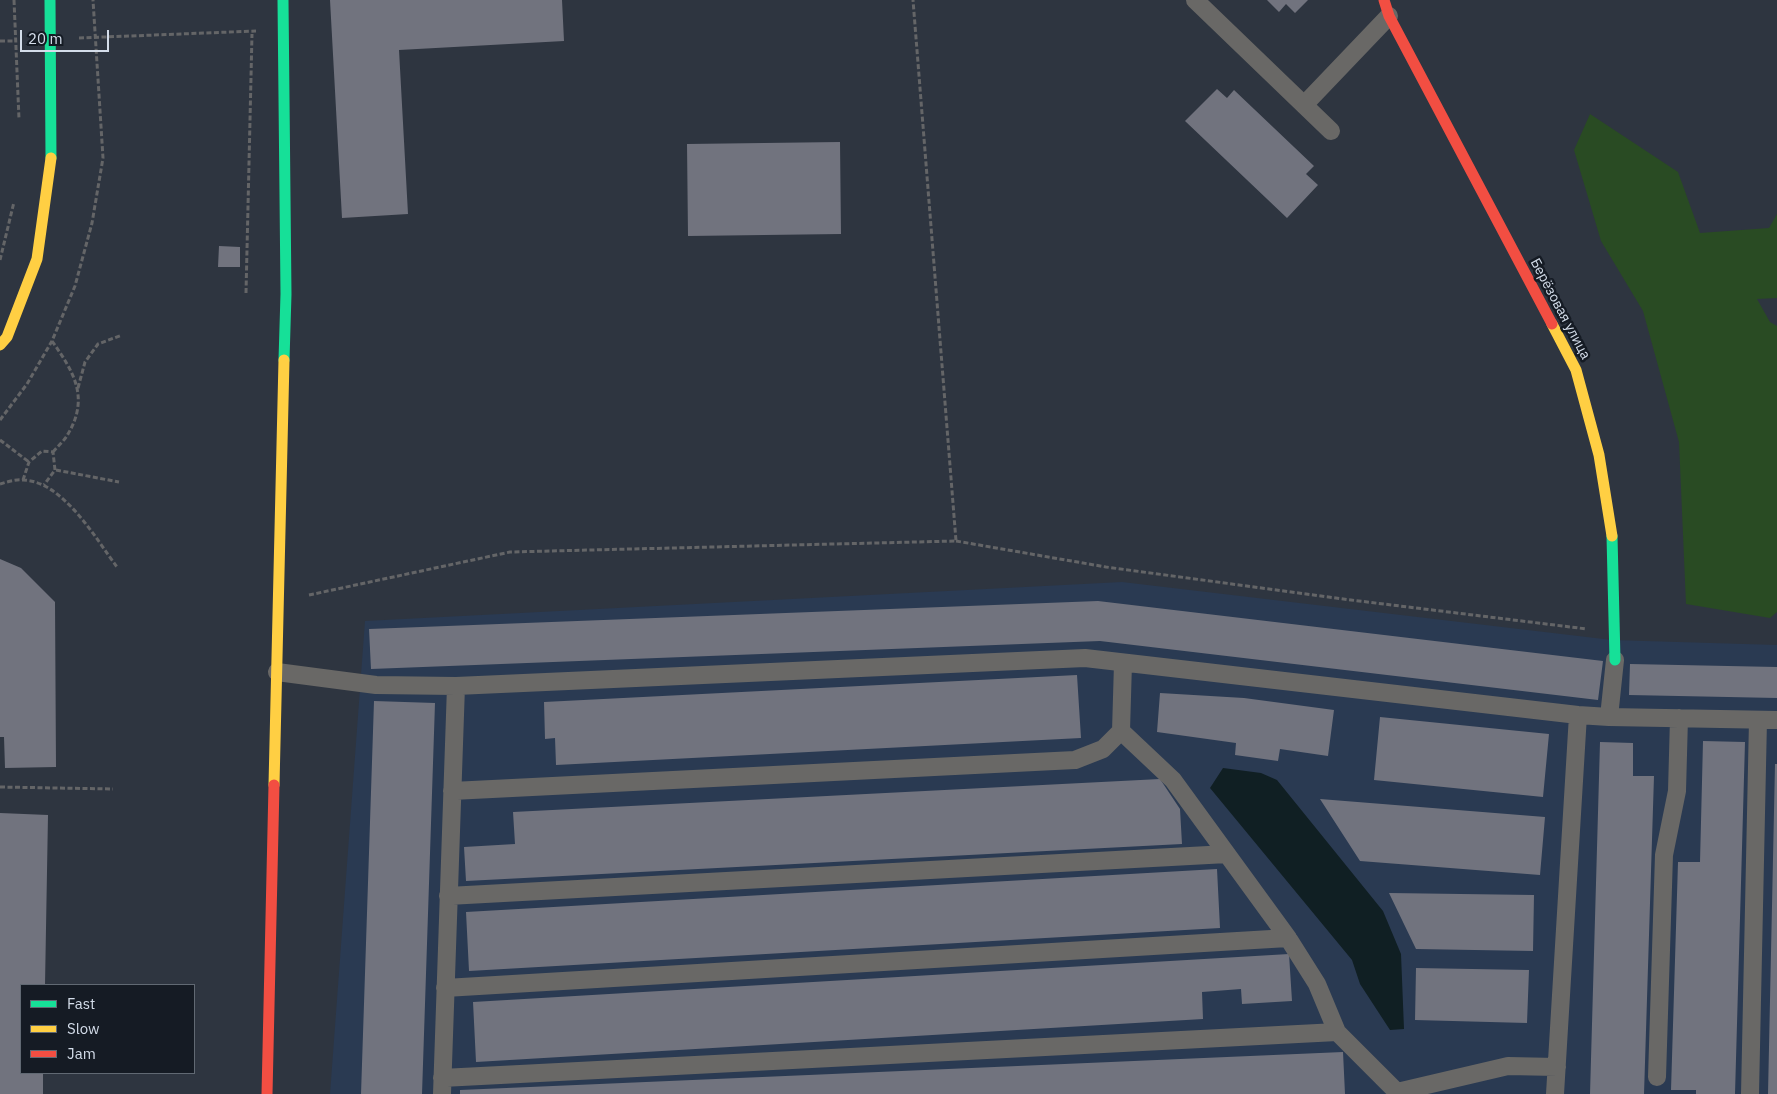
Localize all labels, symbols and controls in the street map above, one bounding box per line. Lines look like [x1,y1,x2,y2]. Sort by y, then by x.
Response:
scale bar [22,20,111,52]
text: 20 m [28,29,63,48]
street label: Берёзовая улица [1526,256,1594,362]
legend [20,984,195,1074]
text: Fast [67,994,95,1013]
text: Slow [67,1019,100,1038]
text: Jam [67,1044,96,1063]

